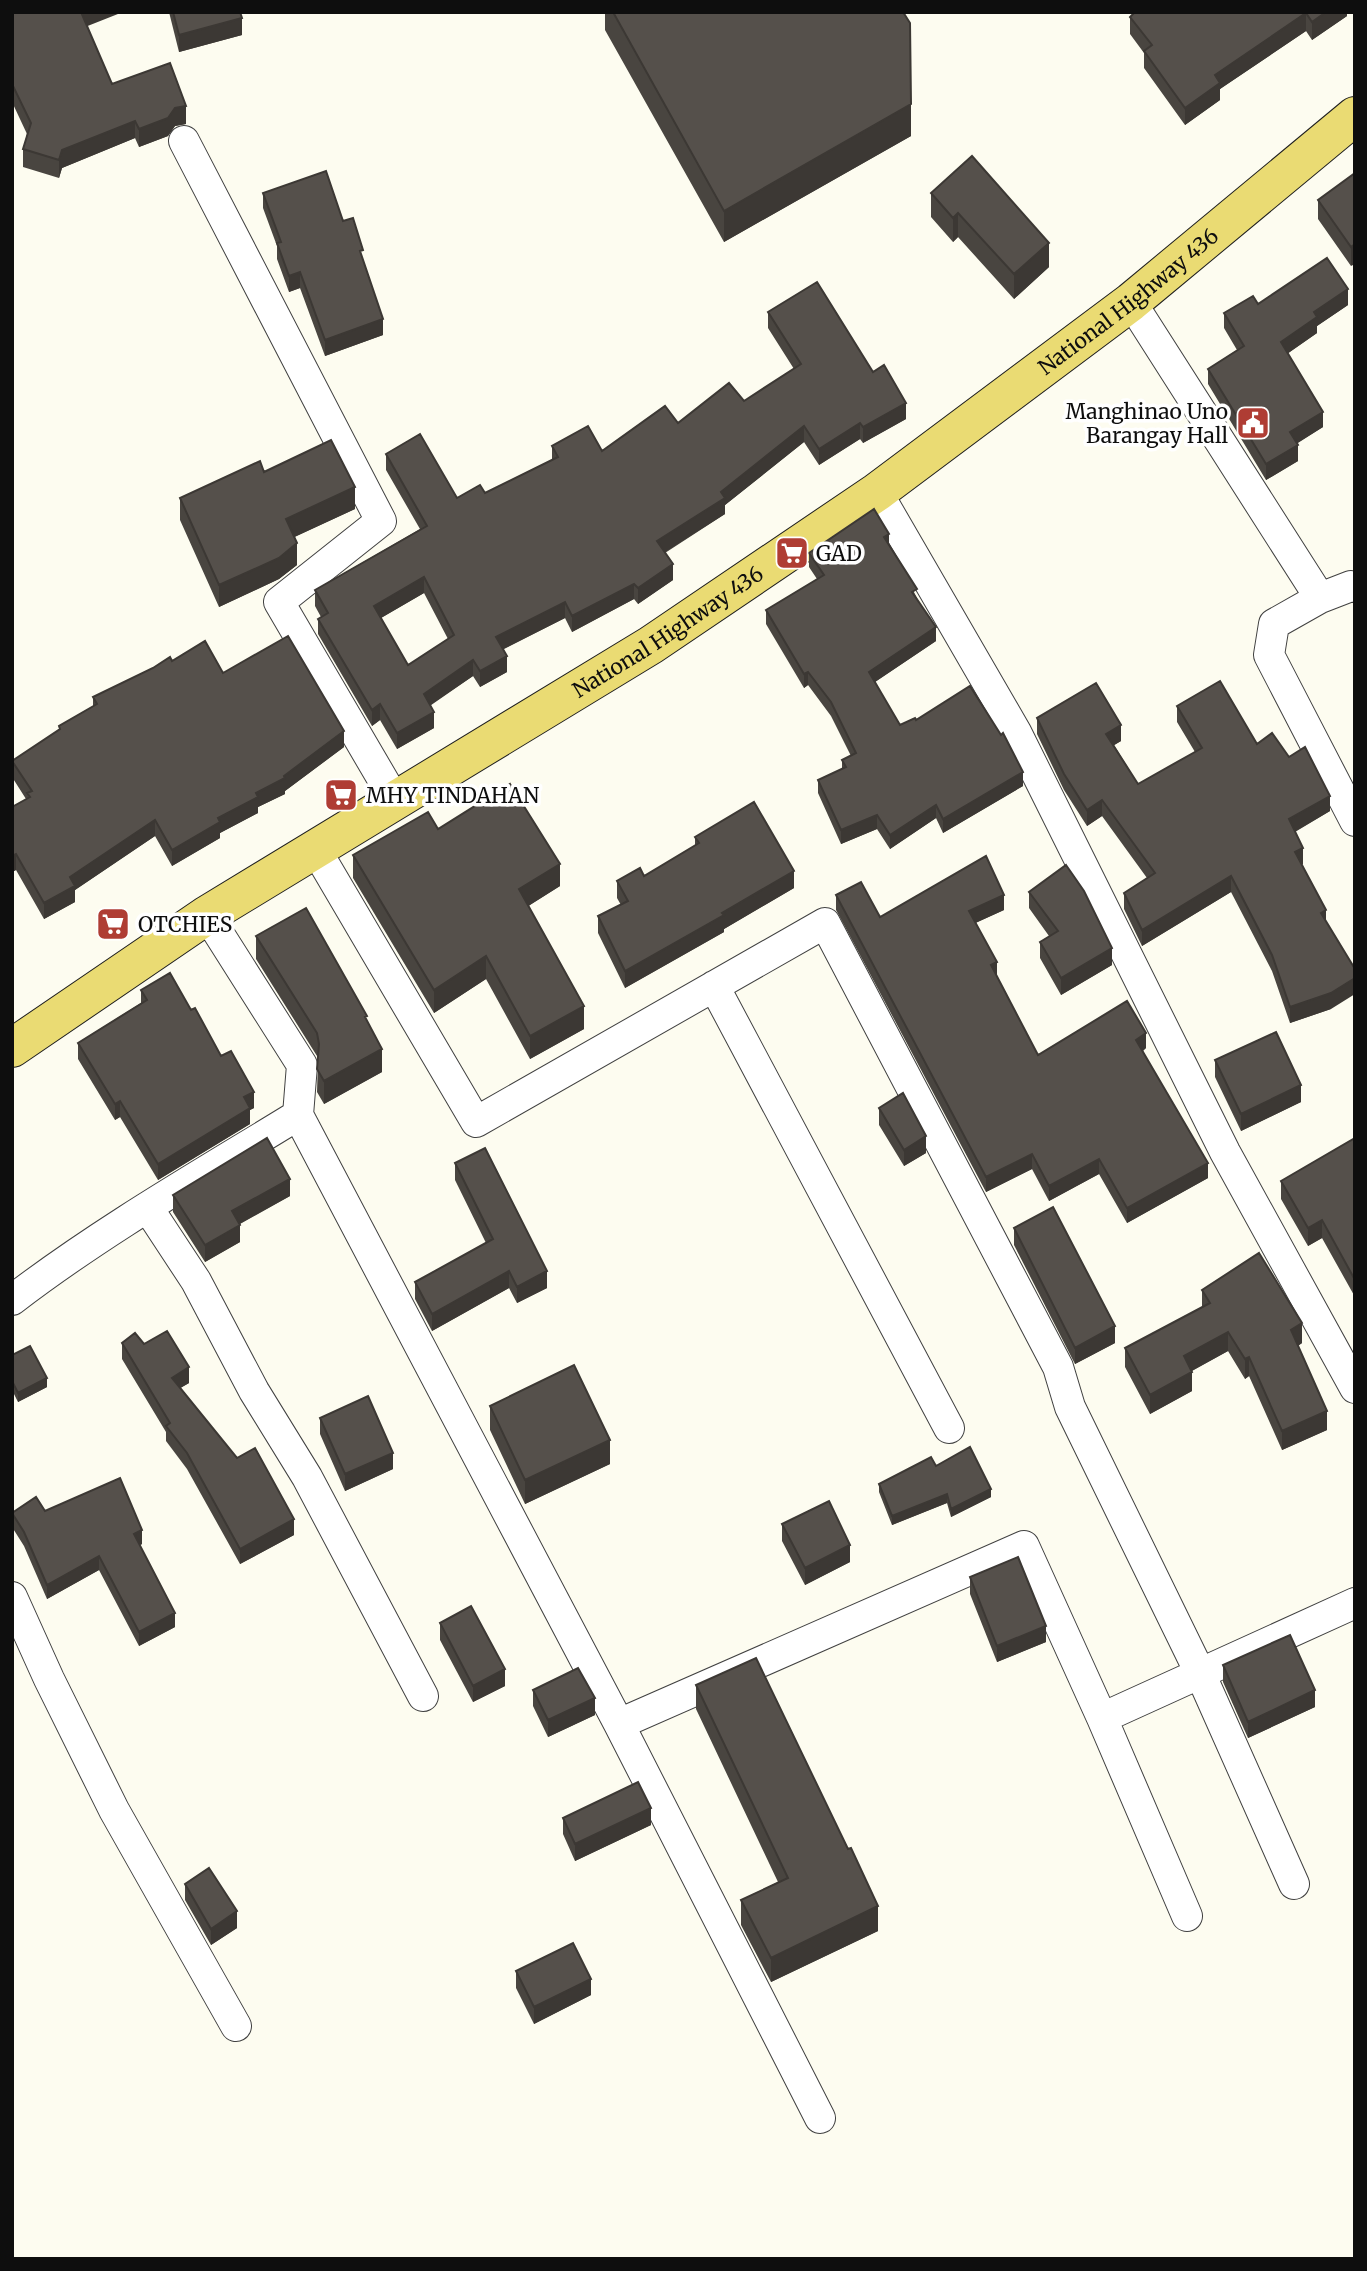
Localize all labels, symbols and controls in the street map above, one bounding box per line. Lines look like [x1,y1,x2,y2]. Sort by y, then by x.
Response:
street label: National Highway 436 [1033,222,1224,380]
place label: Manghinao Uno Barangay Hall [1065,398,1228,449]
public building icon: Manghinao Uno Barangay Hall [1234,404,1272,442]
supermarket icon: GAD [773,534,811,572]
place label: GAD [816,540,862,567]
street label: National Highway 436 [567,560,768,703]
supermarket icon: MHY TINDAHAN [322,776,360,814]
place label: MHY TINDAHAN [366,782,539,809]
supermarket icon: OTCHIES [94,905,132,943]
place label: OTCHIES [138,911,232,938]

